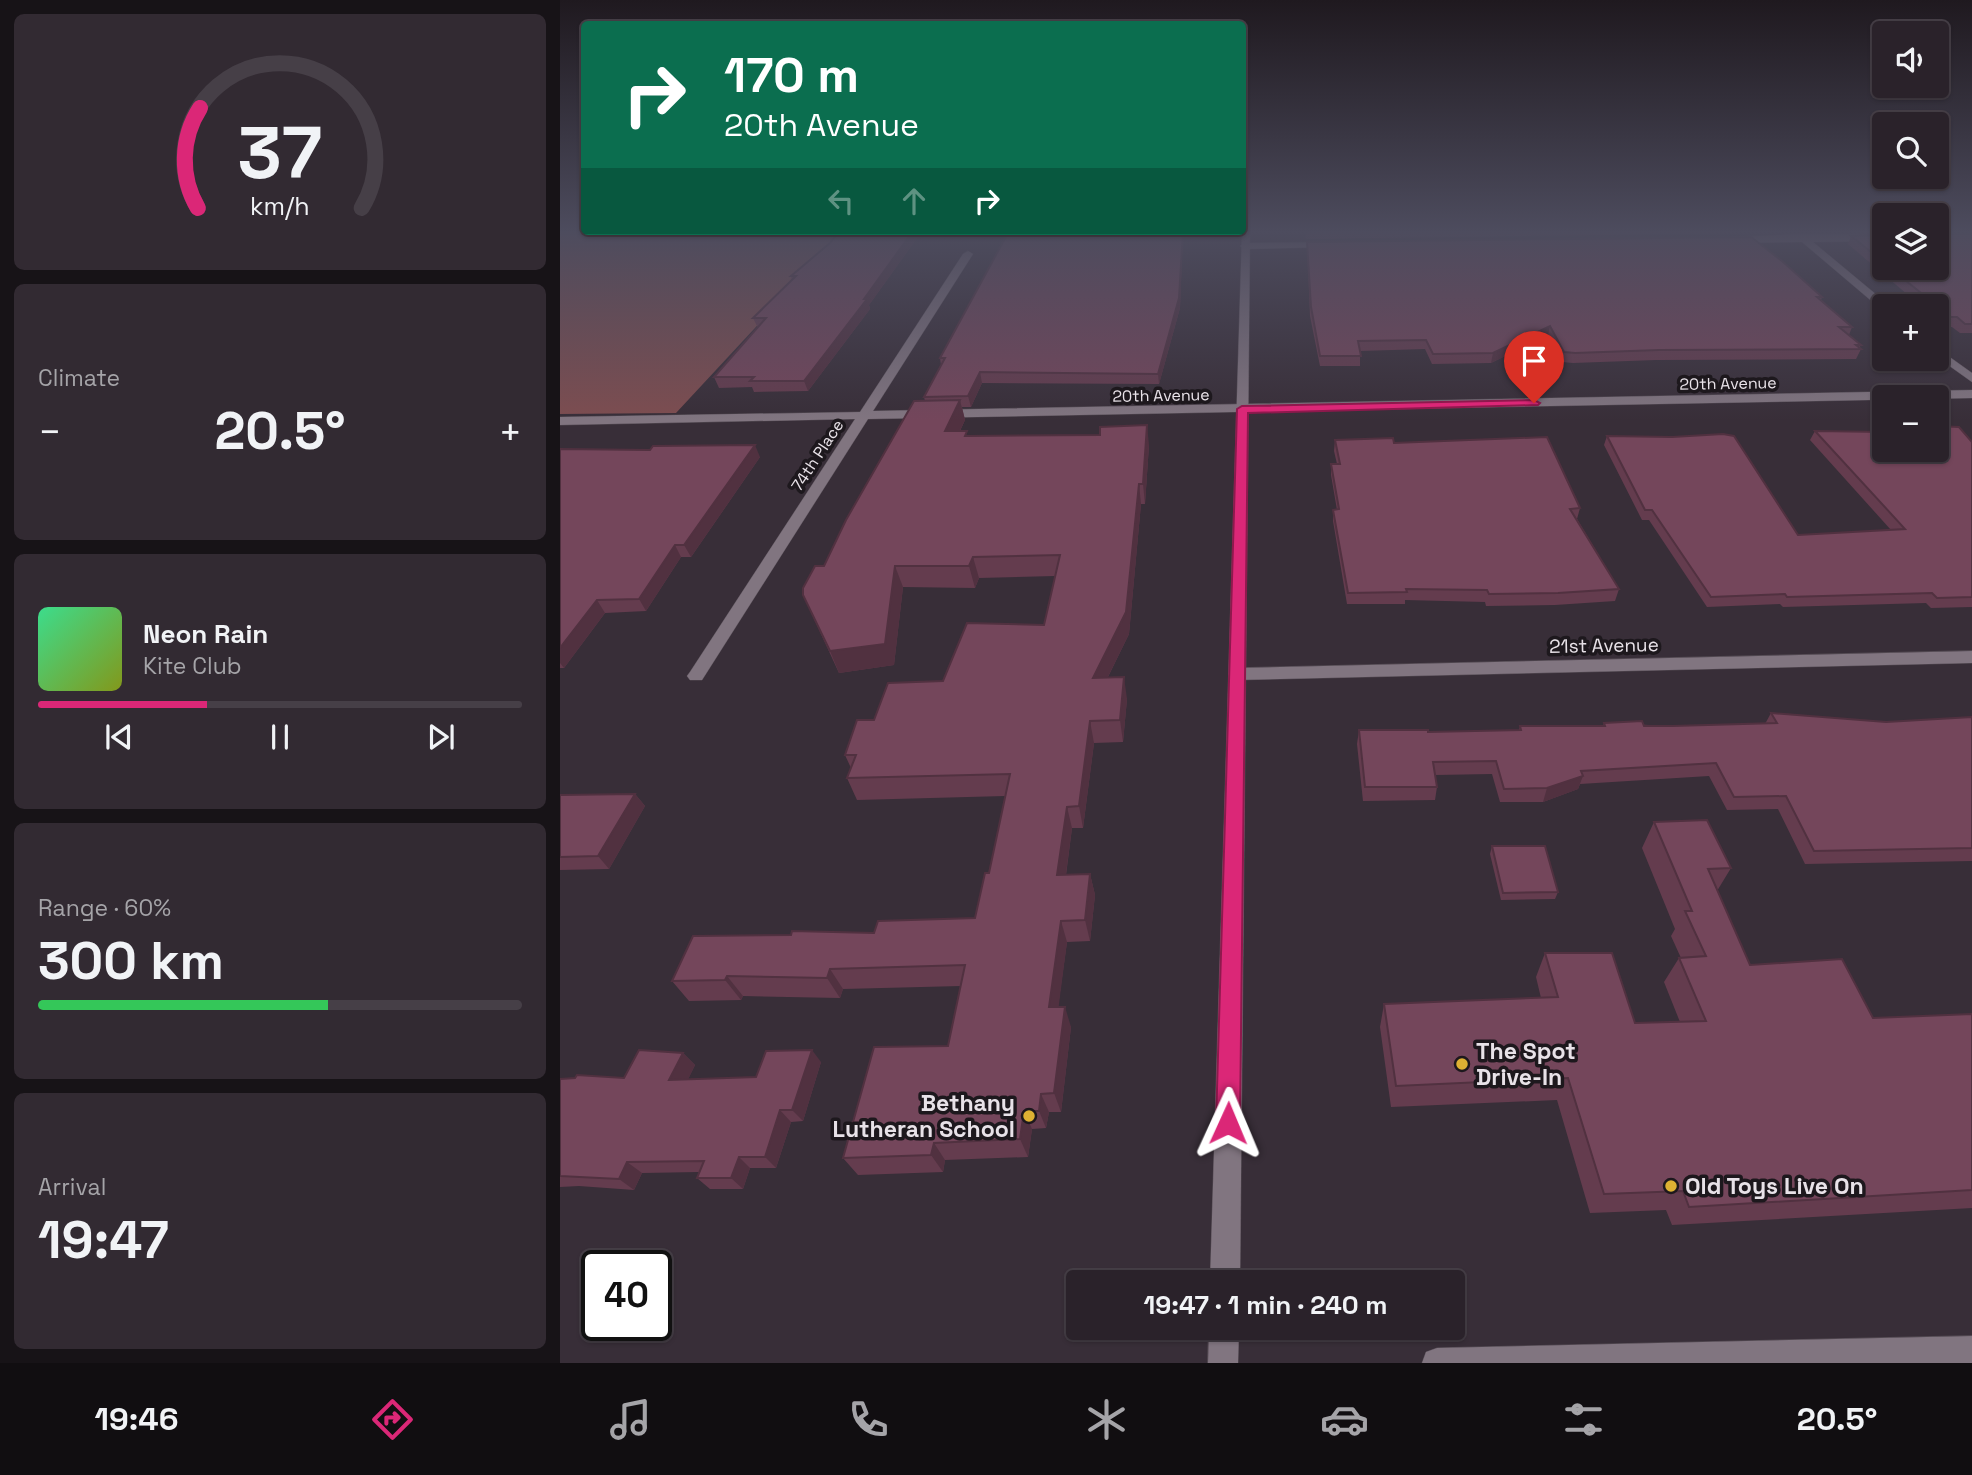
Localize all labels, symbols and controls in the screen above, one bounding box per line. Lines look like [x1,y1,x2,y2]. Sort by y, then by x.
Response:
map controls [1872,21,1949,462]
button: sound [1872,21,1949,98]
text: 170 m [724,44,859,106]
icon: right [609,49,700,140]
text: 20th Avenue [724,105,919,145]
text: 37 [238,106,322,199]
button: search [1872,112,1949,189]
icon: left [822,182,860,220]
icon: ahead [895,182,933,220]
icon: right [968,182,1006,220]
text: km/h [250,190,310,222]
button: layers [1872,203,1949,280]
button: + [1872,294,1949,371]
pin [1504,331,1564,403]
icon: arrive [1515,342,1553,380]
text: Climate [38,363,120,393]
street label: 20th Avenue [1679,372,1777,395]
street label: 20th Avenue [1112,384,1210,407]
button: − [1872,385,1949,462]
text: 20.5° [214,398,346,464]
text: − [38,408,62,456]
text: + [498,408,522,456]
street label: 74th Place [787,416,848,495]
text: Neon Rain [143,617,268,651]
street label: 21st Avenue [1549,632,1659,659]
text: Kite Club [143,651,242,681]
icon: previous [100,718,138,756]
icon: pause [261,718,299,756]
icon: next [422,718,460,756]
text: Range · 60% [38,893,171,923]
text: 300 km [38,928,224,994]
place label: The Spot Drive-In [1476,1036,1576,1092]
marker: The Spot Drive-In [1454,1056,1470,1072]
position arrow [1191,1086,1265,1160]
place label: Bethany Lutheran School [832,1088,1015,1144]
marker: Bethany Lutheran School [1021,1108,1037,1124]
place label: Old Toys Live On [1685,1171,1864,1201]
text: Arrival [38,1172,106,1202]
marker: Old Toys Live On [1663,1178,1679,1194]
text: 19:47 [38,1207,169,1273]
speed limit sign: 40 [581,1250,672,1341]
text: 19:47 · 1 min · 240 m [1144,1288,1387,1322]
icon: directions [368,1395,417,1444]
icon: music [606,1395,655,1444]
icon: phone [844,1395,893,1444]
icon: climate [1082,1395,1131,1444]
icon: car [1320,1395,1369,1444]
icon: filters [1559,1395,1608,1444]
text: 19:46 [95,1399,178,1439]
text: 20.5° [1797,1399,1877,1439]

